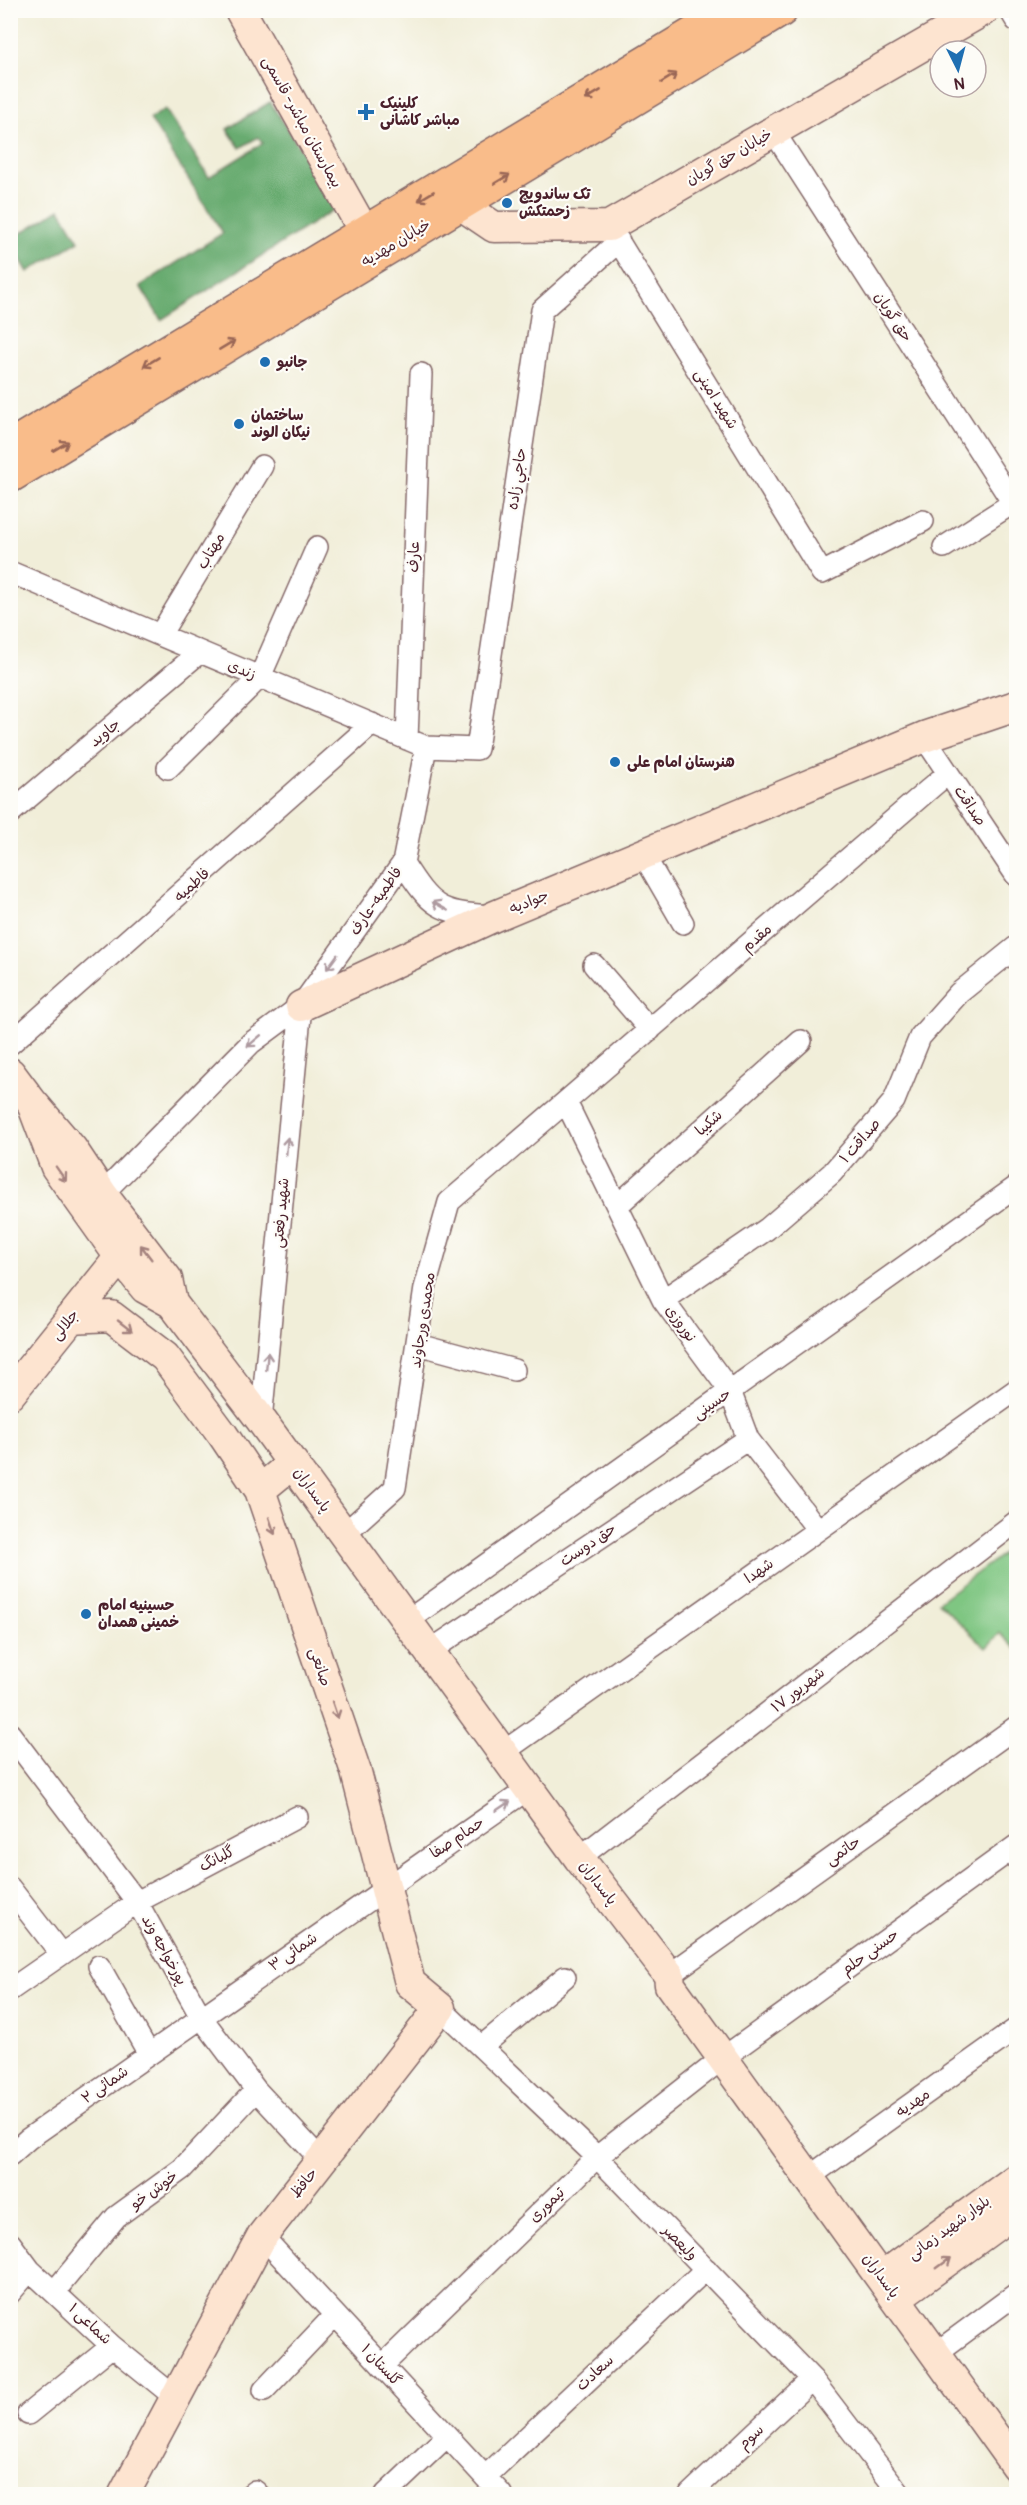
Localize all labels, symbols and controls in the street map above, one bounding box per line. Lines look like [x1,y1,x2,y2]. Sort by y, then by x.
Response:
north arrow [928,39,988,99]
street label: بیمارستان مباشر- قاسمی [258,53,346,191]
one-way arrow [660,72,677,84]
text: N [953,72,966,93]
one-way arrow [585,89,602,101]
place label: کلینیک مباشر کاشانی [380,94,460,130]
marker: کلینیک مباشر کاشانی [357,103,375,121]
street label: خیابان حق گویان [682,125,776,189]
one-way arrow [493,173,510,185]
place label: تک ساندویچ زحمتکش [519,185,591,221]
one-way arrow [418,190,435,202]
marker: تک ساندویچ زحمتکش [500,196,514,210]
street label: خیابان مهدیه [358,215,434,271]
street label: حق گویان [870,288,916,346]
one-way arrow [219,339,236,351]
place label: جانبو [276,353,307,372]
marker: جانبو [258,355,272,369]
one-way arrow [143,356,160,368]
street label: شهید امینی [690,365,742,433]
place label: ساختمان نیکان الوند [251,406,310,442]
marker: ساختمان نیکان الوند [232,417,246,431]
one-way arrow [52,439,69,451]
street label: حاجي زاده [503,447,534,512]
street label: مهتاب [193,529,229,573]
street label: عارف [404,541,424,573]
street label: زندی [225,656,259,684]
street label: جاوید [86,715,124,751]
place label: هنرستان امام علی [627,753,735,773]
marker: هنرستان امام علی [608,755,622,769]
street label: صداقت [950,782,990,830]
street label: فاطمیه-عارف [345,863,407,939]
street label: فاطمیه [170,864,214,906]
street label: جوادیه [507,886,551,918]
one-way arrow [432,899,449,911]
street label: مقدم [738,920,777,957]
one-way arrow [326,954,338,970]
one-way arrow [246,1035,262,1048]
street label: شکیبا [691,1106,727,1140]
street label: صداقت ۱ [835,1115,885,1167]
one-way arrow [282,1137,293,1157]
one-way arrow [55,1166,67,1182]
street label: شهید رفعتی [268,1177,294,1249]
one-way arrow [139,1244,152,1260]
street label: محمدی ورجاوند [406,1271,440,1369]
street label: نوروزی [661,1302,701,1346]
street label: جلالی [47,1306,83,1344]
one-way arrow [117,1320,133,1333]
one-way arrow [262,1352,273,1372]
street label: حسینی [689,1384,735,1424]
street label: پاسداران [289,1464,335,1516]
one-way arrow [268,1516,279,1534]
street label: حق دوست [556,1519,620,1571]
street label: شهدا [741,1554,777,1588]
place label: حسینیه امام خمینی همدان [98,1596,179,1632]
marker: حسینیه امام خمینی همدان [79,1607,93,1621]
street label: صانعی [305,1645,335,1689]
street label: ۱۷ شهریور [767,1663,829,1717]
one-way arrow [330,1700,341,1719]
one-way arrow [494,1800,510,1812]
street label: حمام صفا [427,1813,488,1864]
street label: حاتمی [822,1832,864,1870]
street label: گلبانگ [196,1842,238,1876]
street label: پاسداران [575,1857,621,1909]
street label: پورخواجه وند [137,1911,191,1989]
street label: حسنی حلم [838,1925,903,1980]
street label: شمائی ۳ [265,1928,321,1976]
street label: شمائی ۲ [78,2062,132,2108]
street label: مهدیه [892,2085,934,2121]
street label: حافظ [286,2164,322,2202]
street label: خوش خو [126,2166,182,2214]
street label: تیموری [525,2183,569,2227]
street label: بلوار شهید زمانی [904,2192,994,2264]
street label: ولیعصر [657,2220,702,2265]
street label: پاسداران [858,2250,904,2302]
one-way arrow [935,2257,951,2270]
street label: شماعی ۱ [64,2299,116,2349]
street label: گلستان ۱ [357,2340,405,2390]
street label: سعادت [572,2351,618,2395]
street label: سوم [734,2420,769,2455]

